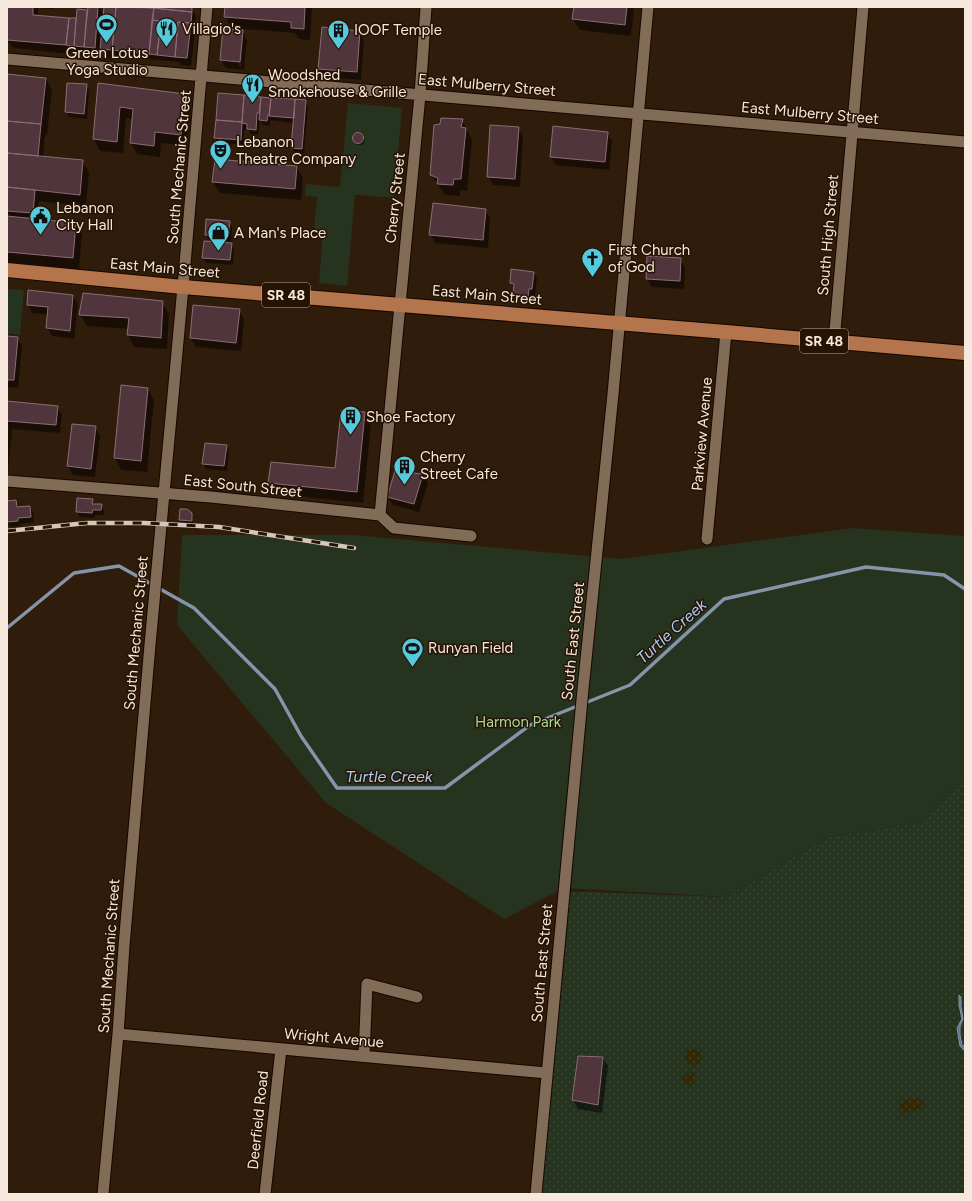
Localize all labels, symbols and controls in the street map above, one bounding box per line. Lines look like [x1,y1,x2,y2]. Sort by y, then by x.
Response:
sports icon: Green Lotus Yoga Studio [94,11,120,44]
restaurant icon: Villagio's [153,16,179,49]
building icon: IOOF Temple [326,17,352,50]
place label: Villagio's [182,20,241,38]
place label: IOOF Temple [354,21,442,39]
place label: Green Lotus Yoga Studio [66,44,148,79]
place label: Woodshed Smokehouse & Grille [268,66,406,101]
street label: East Mulberry Street [417,70,557,100]
restaurant icon: Woodshed Smokehouse & Grille [239,71,265,104]
street label: South Mechanic Street [163,89,195,245]
street label: East Mulberry Street [740,98,880,128]
place label: Lebanon Theatre Company [236,133,356,168]
theatre icon: Lebanon Theatre Company [208,138,234,171]
street label: Cherry Street [381,151,409,244]
street label: South High Street [814,173,842,296]
place label: Lebanon City Hall [56,199,114,234]
public building icon: Lebanon City Hall [28,204,54,237]
shop icon: A Man's Place [205,220,231,253]
place label: A Man's Place [234,224,326,242]
place label: First Church of God [608,241,690,276]
church icon: First Church of God [580,246,606,279]
street label: East Main Street [109,254,221,282]
street label: East Main Street [431,281,543,309]
road number: SR 48 [262,283,310,307]
road number: SR 48 [800,329,848,353]
street label: Parkview Avenue [688,376,716,492]
building icon: Shoe Factory [337,404,363,437]
place label: Shoe Factory [366,408,455,426]
place label: Cherry Street Cafe [420,448,498,483]
building icon: Cherry Street Cafe [392,453,418,486]
street label: East South Street [183,471,303,501]
street label: South Mechanic Street [120,555,152,711]
street label: South East Street [558,581,588,701]
water label: Turtle Creek [633,594,711,668]
sports icon: Runyan Field [399,635,425,668]
place label: Runyan Field [428,639,513,657]
park label: Harmon Park [475,713,562,731]
water label: Turtle Creek [345,767,434,786]
street label: South Mechanic Street [95,878,123,1034]
street label: South East Street [528,903,556,1023]
street label: Wright Avenue [283,1025,385,1051]
street label: Deerfield Road [244,1070,272,1170]

